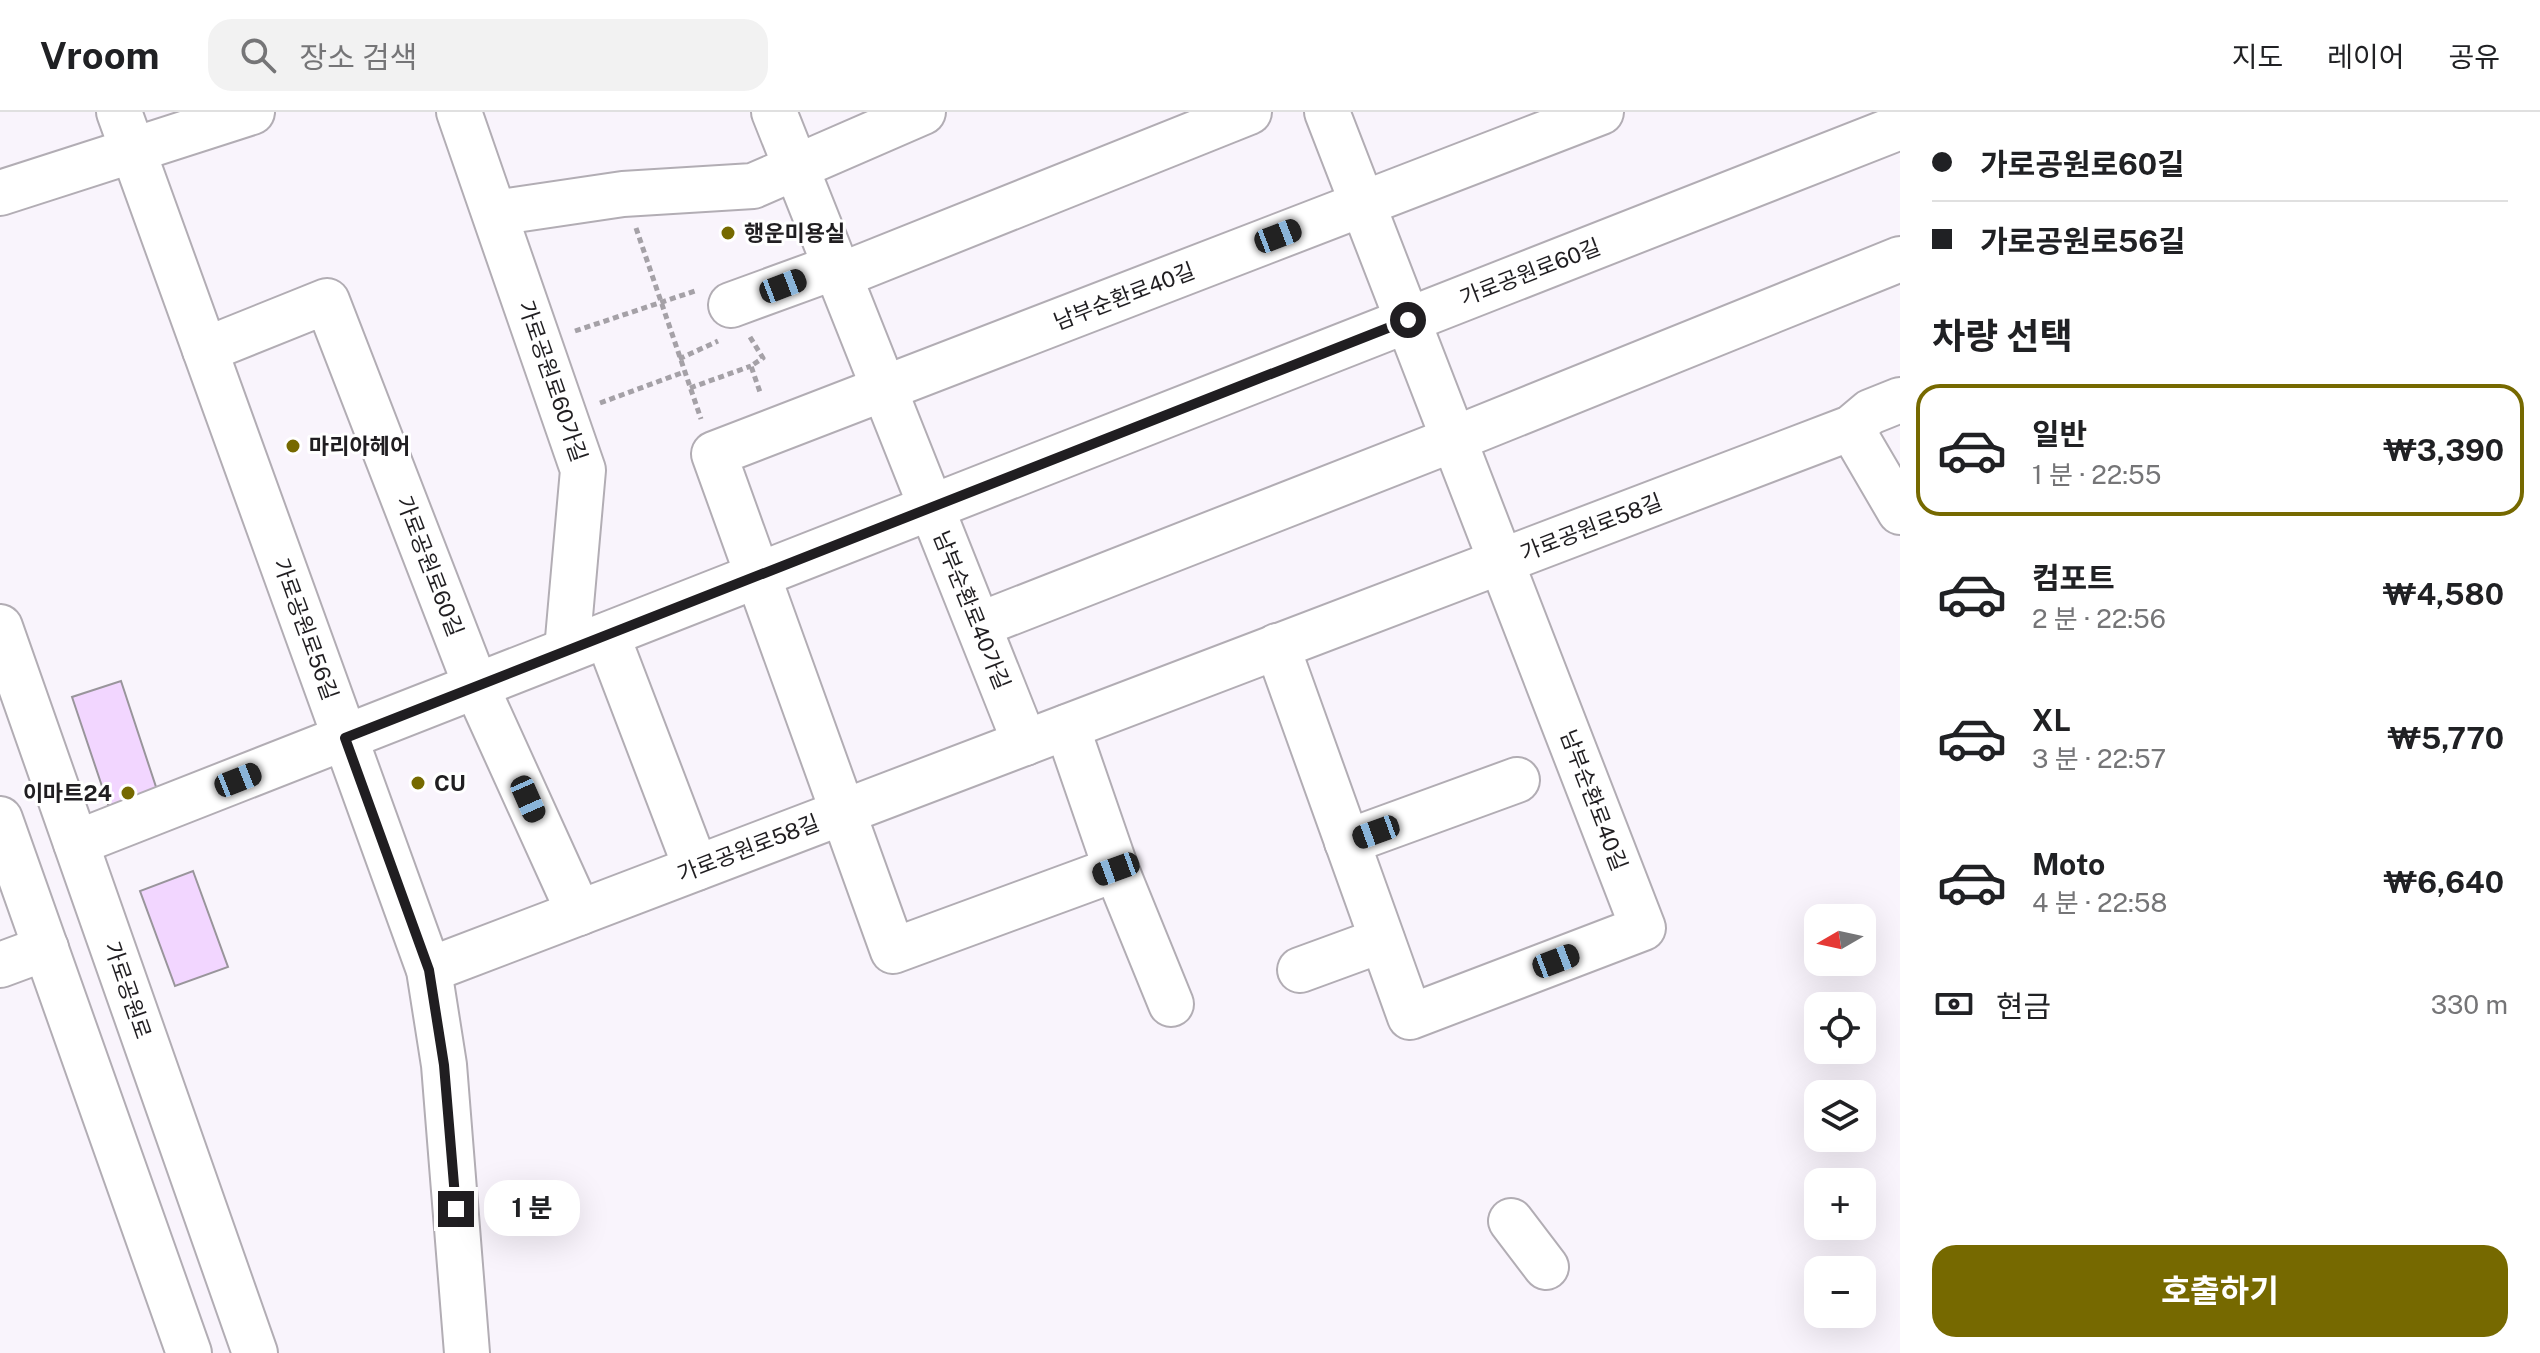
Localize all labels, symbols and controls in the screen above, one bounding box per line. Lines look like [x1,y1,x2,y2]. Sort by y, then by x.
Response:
search box [208,19,768,91]
text: Vroom [40,33,160,78]
icon: search [236,33,280,77]
text: 장소 검색 [300,39,417,75]
text: 지도 [2232,40,2283,73]
text: 레이어 [2327,40,2404,73]
text: 공유 [2448,40,2500,73]
text: 가로공원로60길 [1980,146,2185,182]
car [1251,216,1305,256]
place label: 행운미용실 [744,220,845,246]
text: 가로공원로56길 [1980,223,2186,259]
marker: 행운미용실 [719,224,737,242]
street label: 가로공원로60길 [1456,233,1604,311]
street label: 남부순환로40길 [1050,257,1198,335]
car [756,266,810,306]
street label: 가로공원로60가길 [513,297,593,465]
route start [1390,302,1426,338]
text: 차량 선택 [1932,315,2073,357]
icon: car [1936,414,2008,486]
text: 일반 [2032,416,2087,452]
text: ₩3,390 [2383,432,2504,468]
place label: 마리아헤어 [309,433,410,459]
marker: 마리아헤어 [284,437,302,455]
text: 1 분 · 22:55 [2032,459,2161,490]
street label: 가로공원로58길 [1516,488,1666,566]
street label: 가로공원로60길 [391,492,469,640]
street label: 남부순환로40가길 [928,527,1016,693]
street label: 가로공원로56길 [268,554,344,704]
icon: car [1936,558,2008,630]
text: 컴포트 [2032,560,2115,596]
text: ₩4,580 [2383,576,2504,612]
text: 2 분 · 22:56 [2032,603,2166,634]
icon: car [1936,702,2008,774]
text: XL [2032,702,2071,738]
text: ₩5,770 [2388,720,2504,756]
street label: 남부순환로40길 [1555,726,1633,874]
text: 3 분 · 22:57 [2032,743,2166,774]
car [211,760,265,800]
place label: CU [434,770,466,796]
car [507,772,549,826]
marker: CU [409,774,427,792]
place label: 이마트24 [23,780,112,806]
marker: 이마트24 [119,784,137,802]
street label: 가로공원로58길 [673,809,823,887]
car [1349,813,1403,851]
icon: car [1936,846,2008,918]
text: Moto [2032,846,2105,882]
car [1089,850,1143,888]
text: ₩6,640 [2384,864,2504,900]
text: 4 분 · 22:58 [2032,887,2167,918]
north arrow [1804,904,1876,976]
map controls [1804,904,1876,1328]
street label: 가로공원로 [99,938,157,1042]
car [1529,941,1583,981]
icon: cash [1932,982,1976,1026]
text: 현금 [1996,988,2051,1024]
text: 330 m [2431,989,2508,1020]
button: locate [1804,992,1876,1064]
button: layers [1804,1080,1876,1152]
button: + [1804,1168,1876,1240]
callout: 1 분 [484,1181,580,1237]
route end [438,1191,474,1227]
text: 1 분 [512,1192,552,1223]
button: 호출하기 [1932,1245,2508,1337]
button: − [1804,1256,1876,1328]

